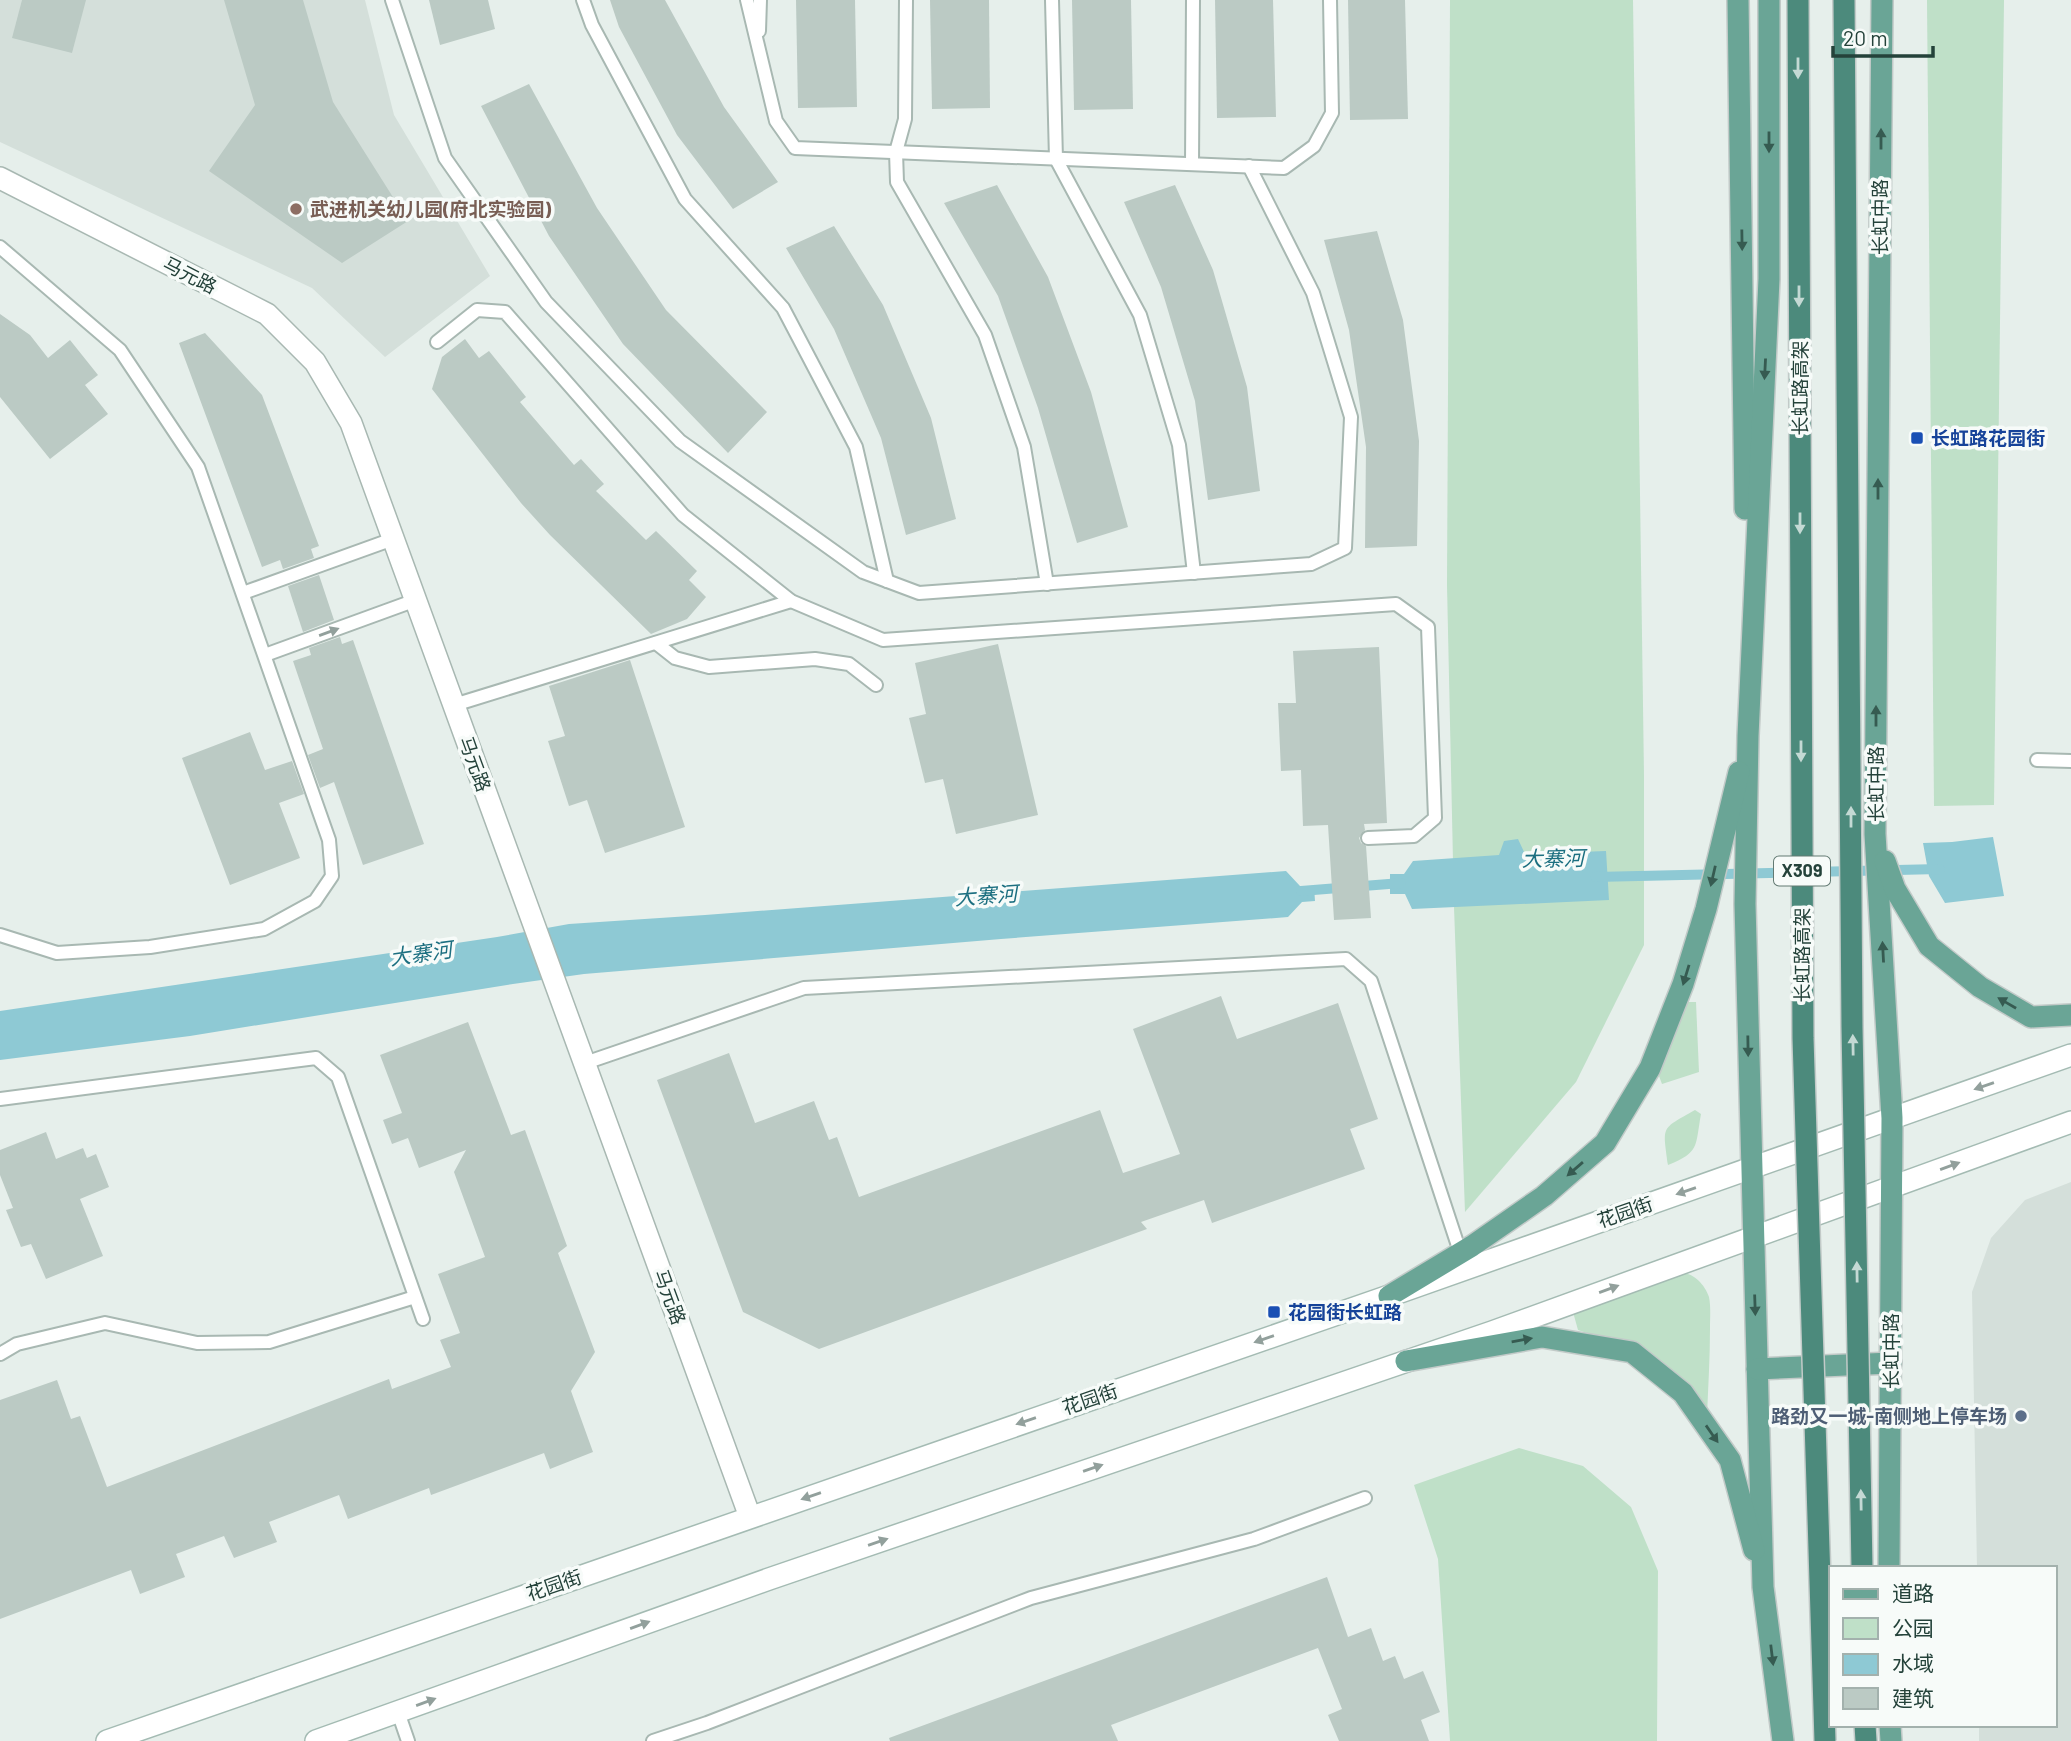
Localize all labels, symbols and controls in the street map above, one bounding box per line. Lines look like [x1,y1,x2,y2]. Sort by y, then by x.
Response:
scale bar [1833,14,1933,58]
text: 20 m [1843,25,1888,50]
one-way arrow [1792,57,1804,79]
one-way arrow [1875,128,1887,150]
one-way arrow [1763,131,1775,153]
street label: 长虹中路 [1868,179,1891,255]
place label: 武进机关幼儿园(府北实验园) [310,197,552,220]
marker: 武进机关幼儿园(府北实验园) [288,201,304,217]
one-way arrow [1736,229,1748,251]
street label: 马元路 [160,251,221,298]
one-way arrow [1793,285,1805,307]
street label: 长虹路高架 [1788,340,1811,436]
one-way arrow [1760,358,1771,380]
place label: 长虹路花园街 [1931,426,2045,449]
marker: 长虹路花园街 [1909,430,1925,446]
one-way arrow [1872,478,1884,500]
one-way arrow [1794,512,1806,534]
one-way arrow [318,626,339,637]
one-way arrow [1870,705,1882,727]
street label: 马元路 [455,733,496,795]
one-way arrow [1795,740,1807,762]
street label: 长虹中路 [1864,746,1887,822]
one-way arrow [1845,806,1857,828]
water label: 大寨河 [1521,844,1589,871]
road number: X309 [1774,856,1830,886]
one-way arrow [1708,865,1719,887]
water label: 大寨河 [954,880,1022,909]
street label: 长虹路高架 [1790,907,1813,1003]
water label: 大寨河 [388,935,458,969]
one-way arrow [1877,941,1888,963]
one-way arrow [1680,964,1690,985]
one-way arrow [1997,997,2016,1009]
one-way arrow [1847,1033,1859,1055]
one-way arrow [1743,1035,1754,1057]
one-way arrow [1973,1081,1994,1092]
one-way arrow [1939,1160,1960,1171]
one-way arrow [1566,1161,1583,1176]
one-way arrow [1676,1186,1697,1197]
street label: 花园街 [1594,1191,1656,1232]
one-way arrow [1851,1261,1863,1283]
street label: 马元路 [650,1266,691,1328]
one-way arrow [1599,1284,1620,1295]
one-way arrow [1749,1295,1761,1317]
place label: 花园街长虹路 [1288,1300,1402,1323]
marker: 花园街长虹路 [1266,1304,1282,1320]
street label: 长虹中路 [1879,1313,1902,1389]
one-way arrow [1253,1334,1274,1345]
one-way arrow [1511,1334,1533,1345]
street label: 花园街 [1059,1378,1121,1419]
place label: 路劲又一城-南侧地上停车场 [1771,1404,2007,1427]
marker: 路劲又一城-南侧地上停车场 [2013,1408,2029,1424]
one-way arrow [1015,1416,1036,1427]
one-way arrow [1705,1425,1719,1443]
one-way arrow [1083,1462,1104,1473]
one-way arrow [1855,1488,1867,1510]
one-way arrow [800,1491,821,1502]
one-way arrow [868,1536,889,1547]
street label: 花园街 [523,1564,585,1605]
legend [1829,1566,2057,1727]
text: 道路 [1892,1580,1934,1605]
text: 公园 [1892,1615,1934,1640]
one-way arrow [630,1619,651,1630]
one-way arrow [1767,1644,1778,1666]
text: 水域 [1892,1650,1934,1675]
text: 建筑 [1892,1685,1934,1710]
one-way arrow [416,1696,437,1707]

